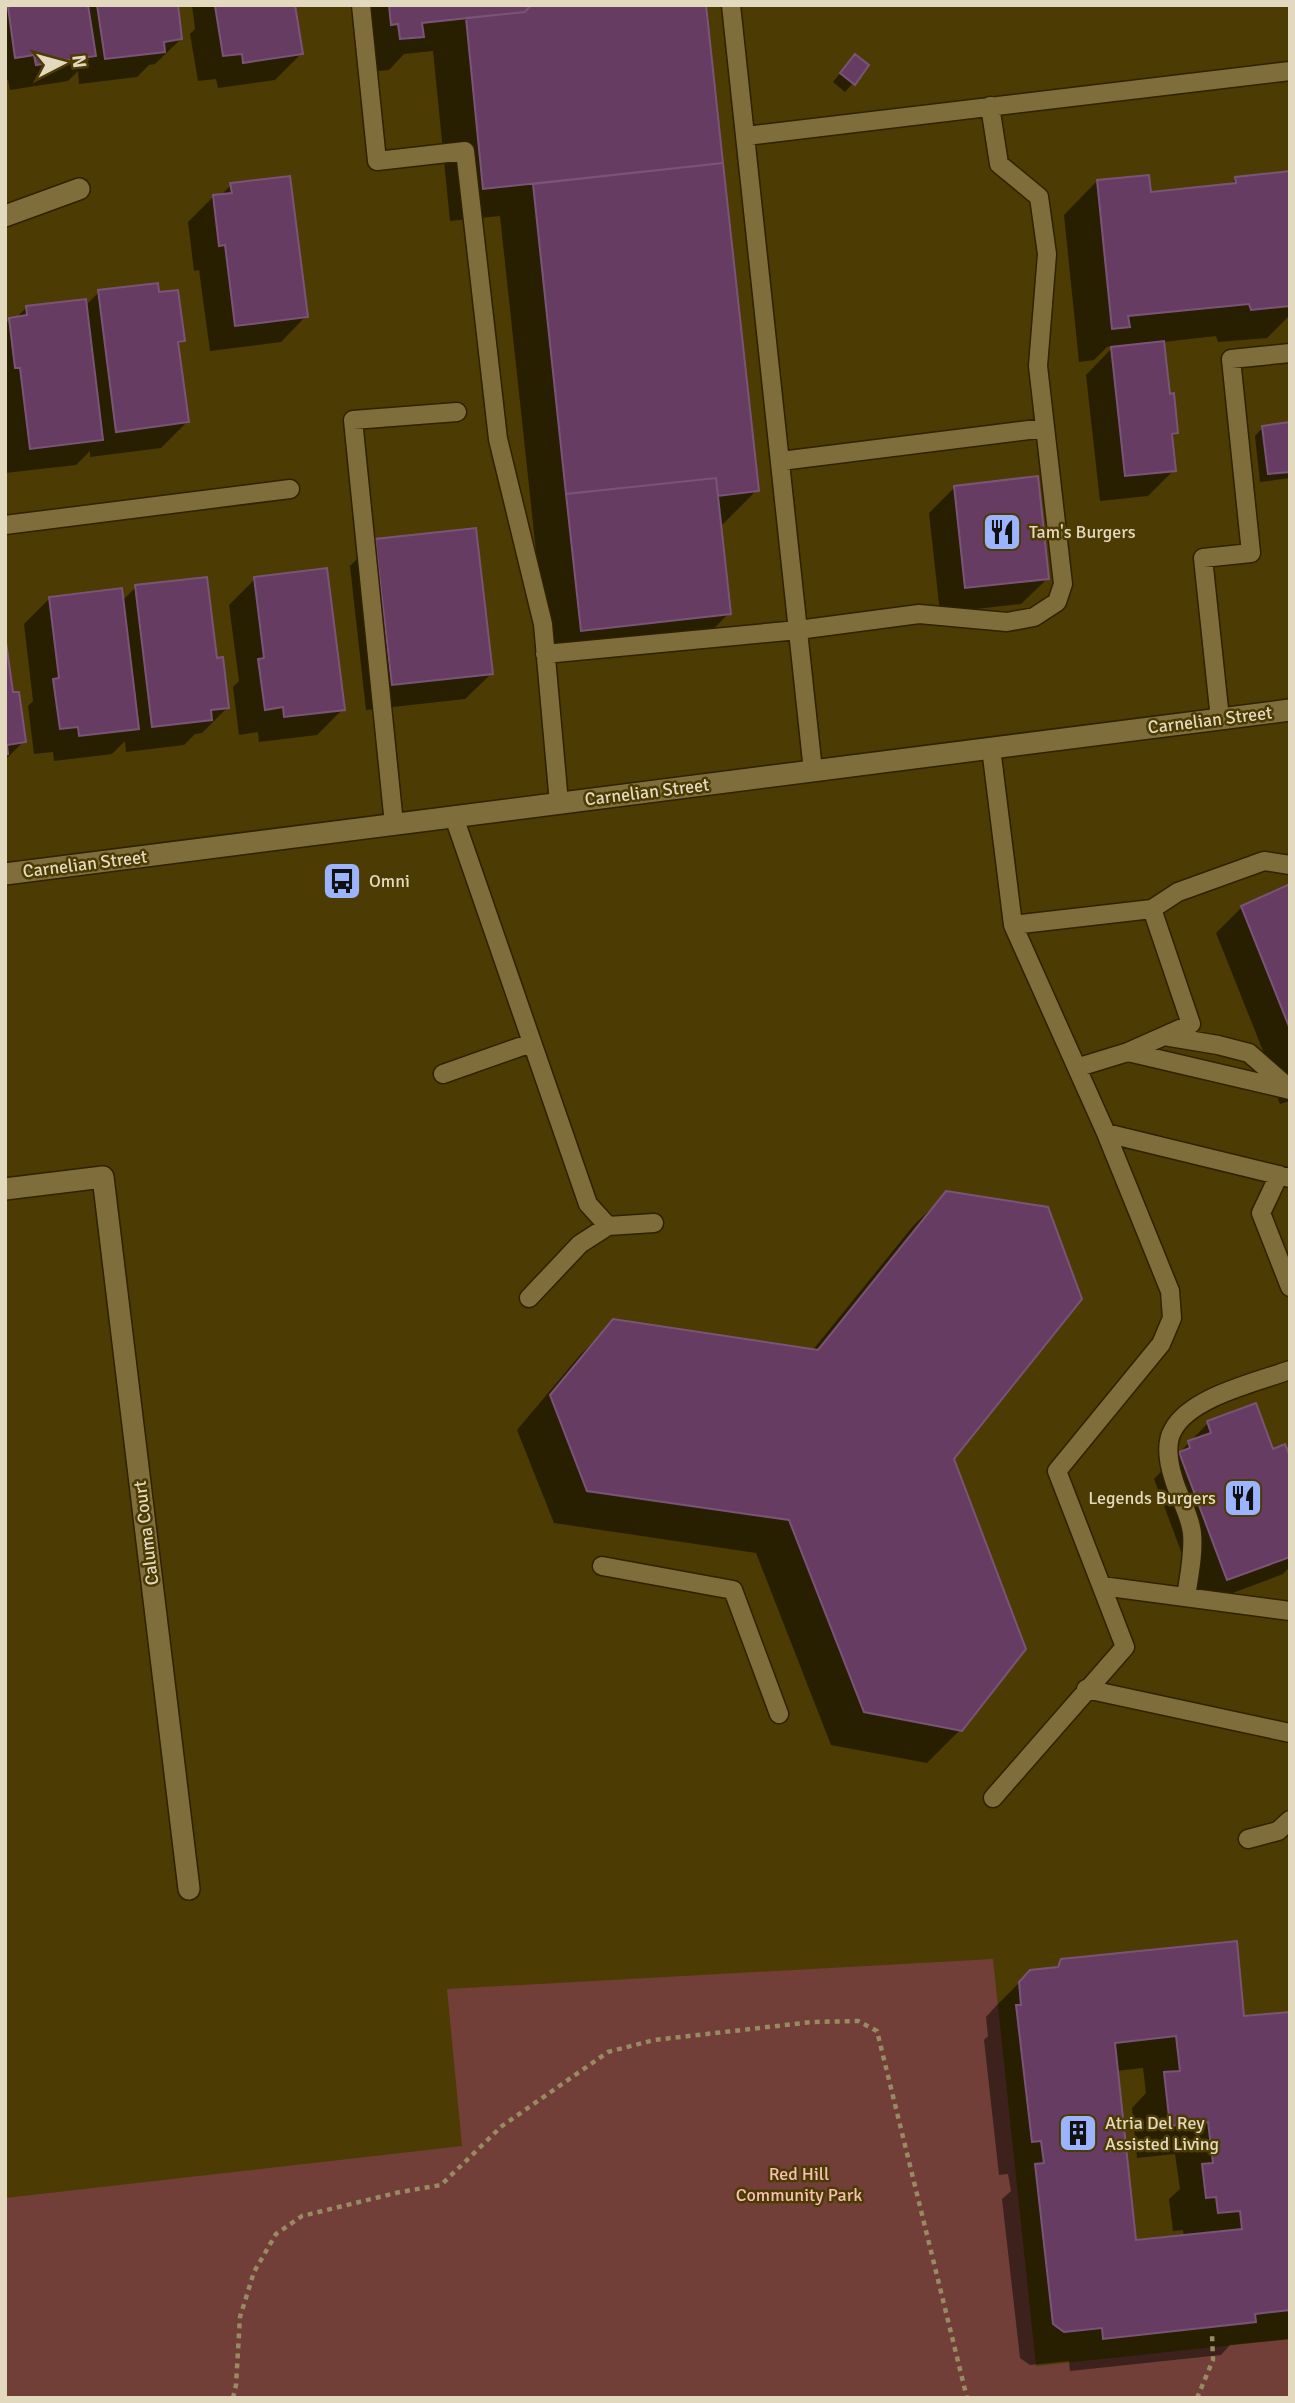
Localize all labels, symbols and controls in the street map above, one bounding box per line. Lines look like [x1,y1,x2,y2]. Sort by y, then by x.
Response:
north arrow [28,28,98,98]
text: N [66,54,92,69]
restaurant icon: Tam's Burgers [981,511,1023,553]
place label: Tam's Burgers [1029,521,1136,543]
street label: Carnelian Street [1147,701,1273,739]
street label: Carnelian Street [584,773,710,811]
street label: Carnelian Street [22,845,148,883]
bus stop icon: Omni [321,860,363,902]
place label: Omni [369,870,410,892]
restaurant icon: Legends Burgers [1222,1477,1264,1519]
street label: Caluma Court [129,1479,163,1587]
place label: Legends Burgers [1088,1487,1216,1509]
building icon: Atria Del Rey Assisted Living [1057,2112,1099,2154]
place label: Atria Del Rey Assisted Living [1105,2112,1219,2155]
park label: Red Hill Community Park [736,2163,862,2206]

